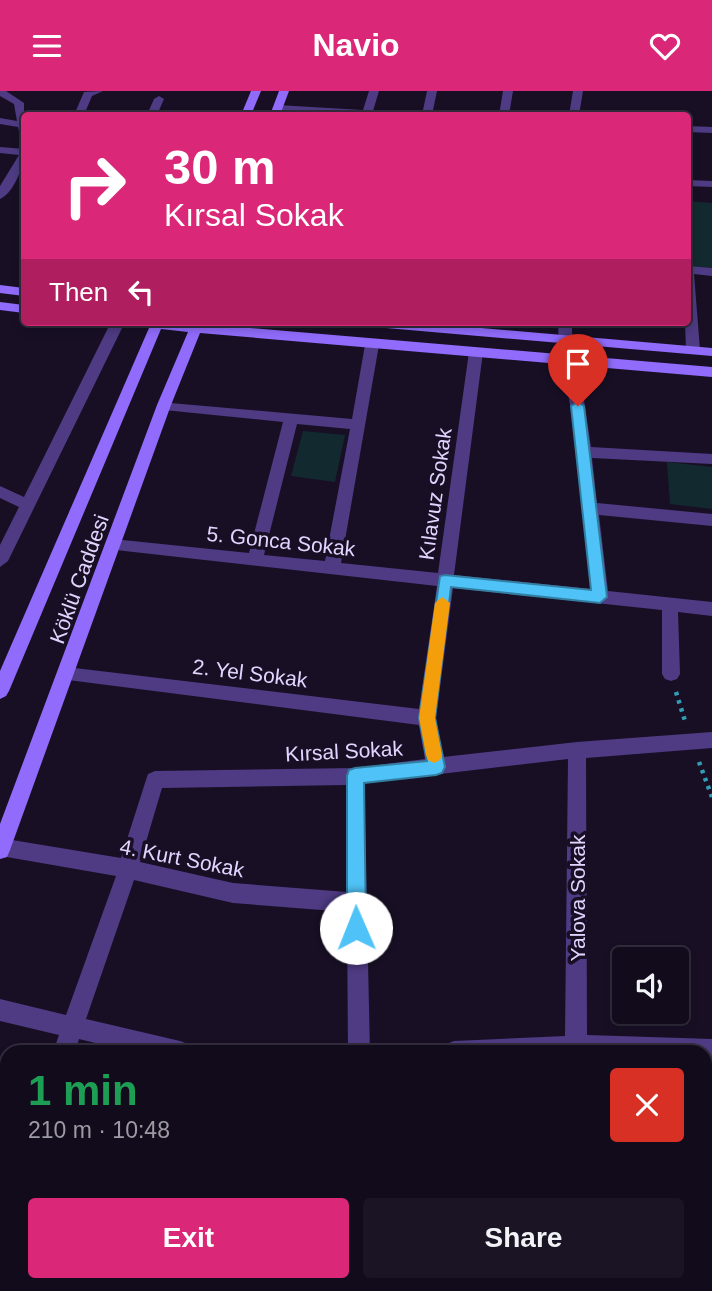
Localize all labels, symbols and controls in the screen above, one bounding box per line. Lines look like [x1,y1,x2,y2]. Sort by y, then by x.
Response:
icon: menu [28,27,66,65]
text: Navio [312,27,400,63]
icon: heart [646,27,684,65]
icon: right [49,140,140,231]
text: 30 m [164,140,276,194]
text: Kırsal Sokak [164,197,344,233]
icon: left [122,273,160,311]
text: Then [49,277,108,307]
pin [548,334,608,406]
icon: arrive [559,345,597,383]
street label: Kılavuz Sokak [414,426,456,561]
street label: Köklü Caddesi [45,511,113,647]
street label: 5. Gonca Sokak [205,522,357,560]
street label: 2. Yel Sokak [191,655,309,692]
street label: Kırsal Sokak [285,736,404,766]
street label: Yalova Sokak [566,834,589,961]
street label: 4. Kurt Sokak [118,835,247,881]
position arrow [319,891,393,965]
map controls [612,947,689,1024]
button: sound [612,947,689,1024]
text: 1 min [28,1067,138,1114]
button: close [610,1068,684,1142]
text: 210 m · 10:48 [28,1117,170,1143]
button: Exit [28,1198,349,1278]
button: Share [363,1198,684,1278]

